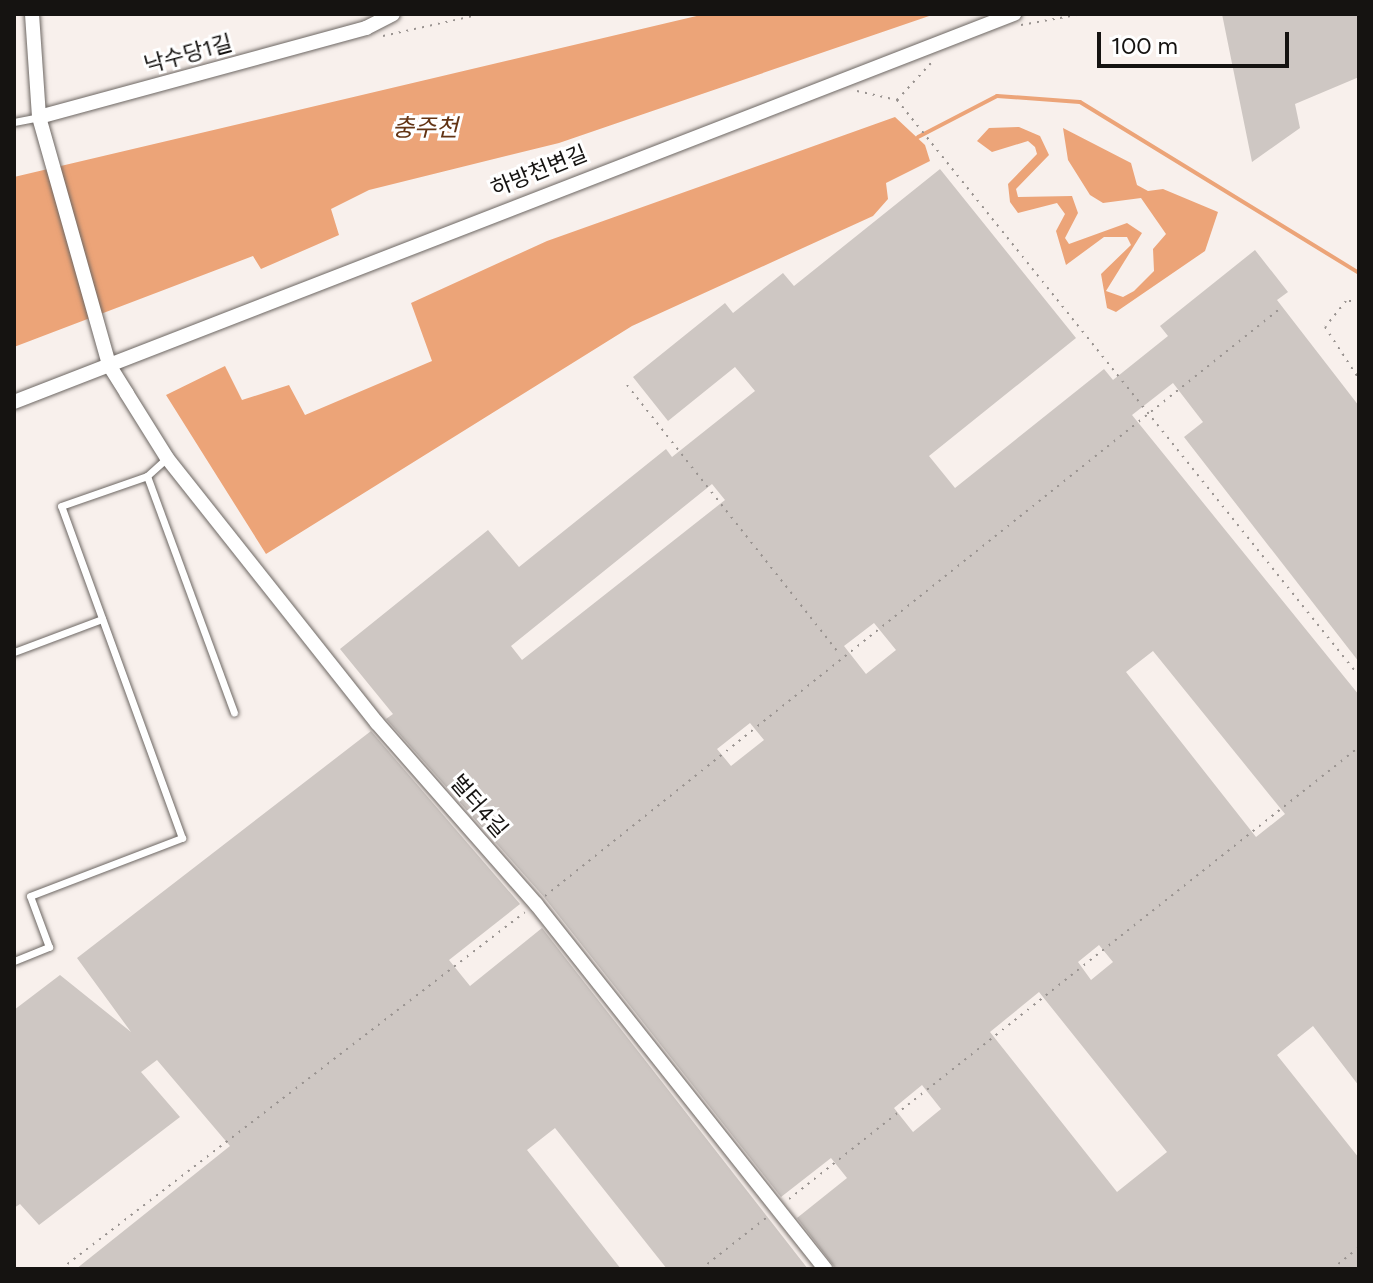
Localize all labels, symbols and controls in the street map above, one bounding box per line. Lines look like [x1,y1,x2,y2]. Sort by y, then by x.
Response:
scale bar [1101,16,1293,66]
street label: 낙수당1길 [141,30,235,78]
text: 100 m [1111,31,1178,60]
water label: 충주천 [392,114,458,142]
street label: 하방천변길 [487,140,591,202]
street label: 벌터4길 [445,769,513,843]

